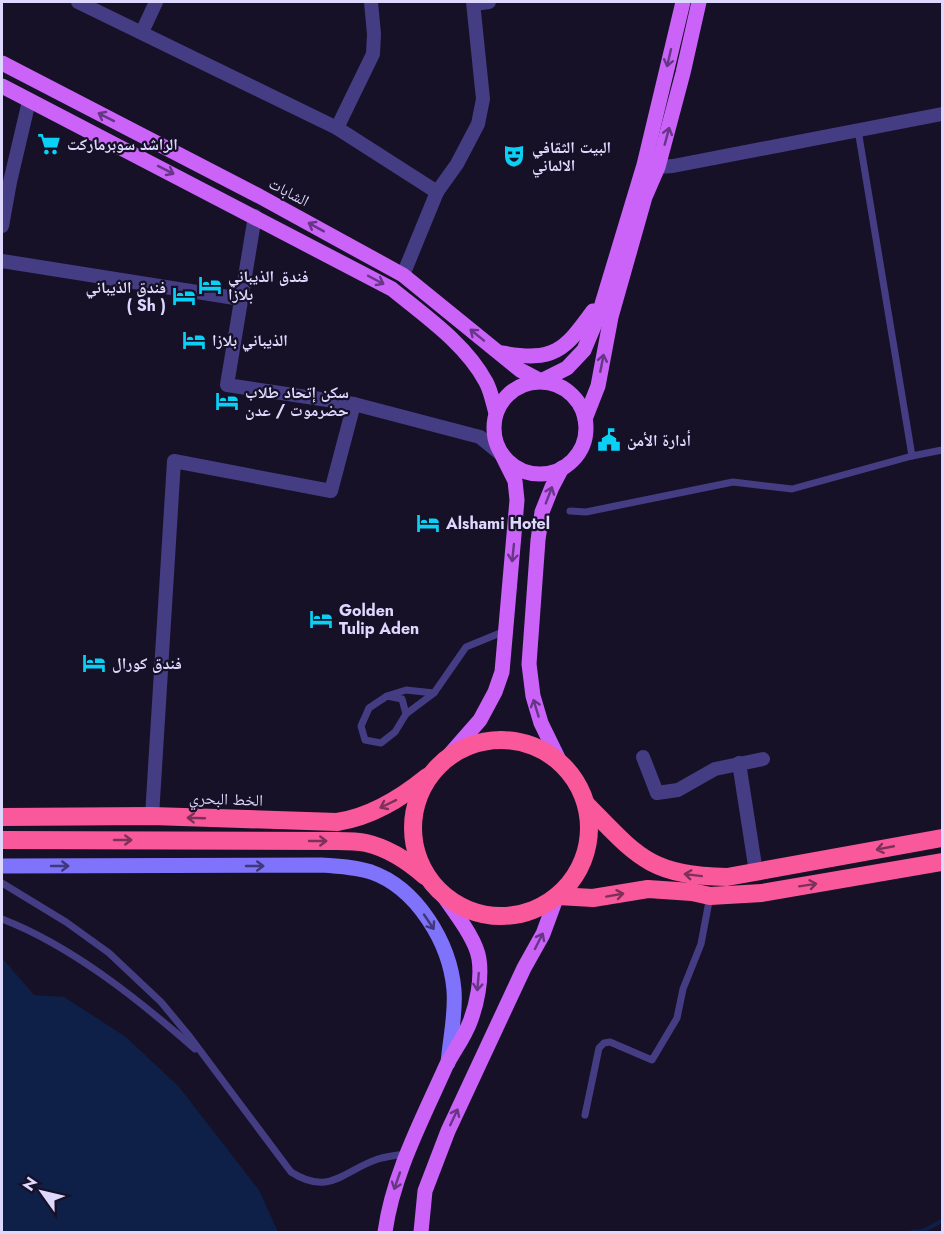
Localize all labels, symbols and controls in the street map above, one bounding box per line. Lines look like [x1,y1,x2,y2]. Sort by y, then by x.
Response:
one-way arrow [663,48,674,68]
one-way arrow [98,111,115,123]
one-way arrow [661,127,673,146]
supermarket icon: الراشد سوبرماركت [36,131,62,157]
place label: الراشد سوبرماركت [67,133,178,156]
place label: البيت الثقافي الالماني [532,136,611,177]
theatre icon: البيت الثقافي الالماني [501,143,527,169]
one-way arrow [156,165,174,177]
street label: الشابات [265,172,313,212]
one-way arrow [307,221,325,232]
place label: فندق الذيباني بلازا [228,265,309,306]
hotel icon: فندق الذيباني بلازا [197,272,223,298]
one-way arrow [367,274,384,286]
place label: فندق الذيباني ( Sh ) [86,276,166,317]
hotel icon: فندق الذيباني ( Sh ) [171,283,197,309]
hotel icon: الذيباني بلازا [181,327,207,353]
place label: الذيباني بلازا [212,329,288,352]
one-way arrow [469,329,485,342]
one-way arrow [597,354,608,373]
place label: سكن إتحاد طلاب حضرموت / عدن [245,381,349,422]
hotel icon: سكن إتحاد طلاب حضرموت / عدن [214,388,240,414]
public building icon: أدارة الأمن [596,427,622,453]
place label: أدارة الأمن [627,429,691,452]
one-way arrow [544,486,555,505]
hotel icon: Alshami Hotel [415,510,441,536]
place label: Alshami Hotel [445,512,550,535]
one-way arrow [507,542,518,562]
place label: Golden Tulip Aden [339,599,419,640]
hotel icon: Golden Tulip Aden [308,606,334,632]
hotel icon: فندق كورال [81,650,107,676]
place label: فندق كورال [112,652,182,675]
one-way arrow [530,699,541,718]
street label: الخط البحري [189,786,263,813]
one-way arrow [379,799,397,811]
one-way arrow [187,812,207,823]
one-way arrow [112,834,132,846]
one-way arrow [307,835,327,847]
one-way arrow [876,843,895,854]
one-way arrow [49,860,69,872]
one-way arrow [244,860,264,872]
one-way arrow [683,870,703,881]
one-way arrow [798,879,817,890]
one-way arrow [605,889,624,900]
one-way arrow [423,914,435,930]
one-way arrow [533,933,545,950]
one-way arrow [472,972,483,992]
one-way arrow [449,1108,461,1126]
north arrow [12,1162,72,1222]
one-way arrow [391,1171,402,1190]
text: N [17,1172,43,1196]

